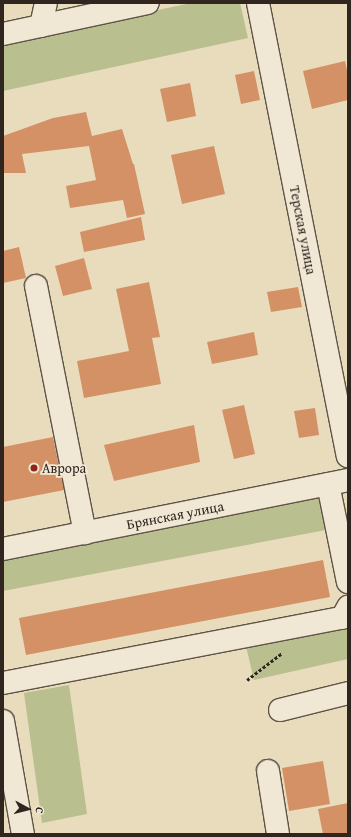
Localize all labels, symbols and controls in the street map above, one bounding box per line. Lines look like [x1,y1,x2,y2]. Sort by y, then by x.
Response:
street label: Терская улица [286,184,320,276]
place label: Аврора [42,460,86,476]
marker: Аврора [29,463,39,473]
street label: Брянская улица [125,497,225,533]
north arrow [8,789,48,829]
text: С [32,806,48,815]

